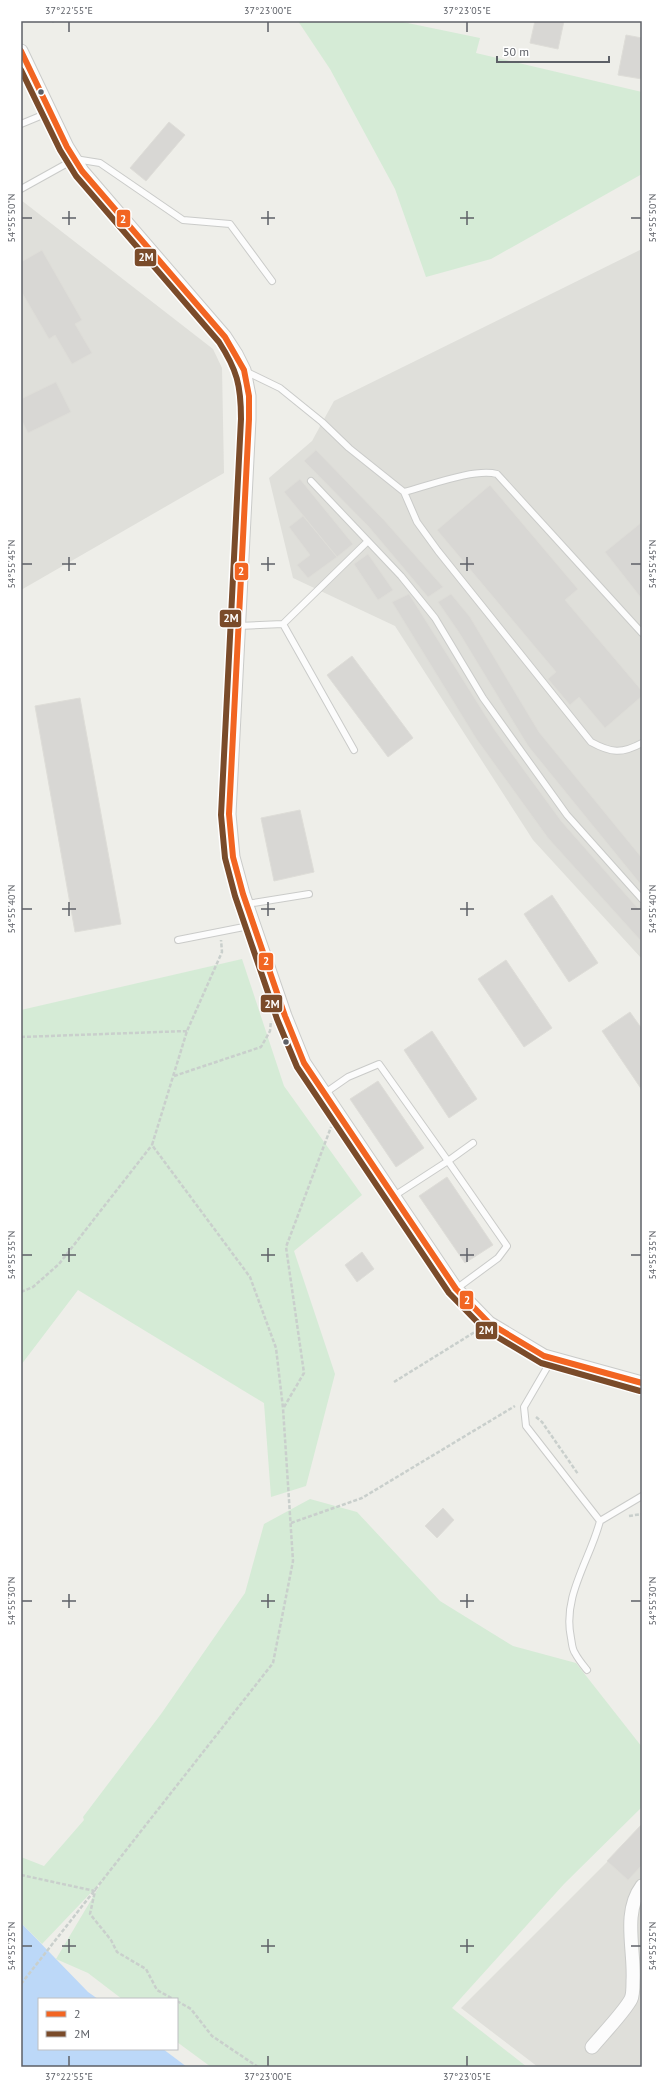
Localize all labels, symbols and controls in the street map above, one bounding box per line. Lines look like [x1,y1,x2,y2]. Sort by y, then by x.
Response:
text: 37°22'55"E [45,4,93,17]
text: 37°23'00"E [244,4,292,17]
text: 37°23'05"E [443,4,491,17]
scale bar [497,38,609,64]
text: 50 m [503,44,529,59]
unlabelled marker [36,87,46,97]
text: 54°55'50"N [5,193,18,243]
text: 54°55'50"N [646,193,659,243]
line badge: 2 [116,209,131,228]
text: 2 [120,212,126,226]
line badge: 2М [134,248,157,267]
text: 2М [138,250,154,264]
text: 54°55'45"N [5,539,18,589]
text: 54°55'45"N [646,539,659,589]
line badge: 2 [234,562,249,581]
text: 2 [238,564,244,578]
line badge: 2М [219,609,242,628]
text: 2М [223,611,239,625]
text: 54°55'40"N [5,884,18,934]
text: 54°55'40"N [646,884,659,934]
line badge: 2 [258,952,274,971]
text: 2 [263,954,269,968]
line badge: 2М [260,994,283,1013]
text: 2М [264,997,280,1011]
unlabelled marker [281,1037,291,1047]
text: 54°55'35"N [5,1230,18,1280]
text: 54°55'35"N [646,1230,659,1280]
line badge: 2 [459,1290,474,1310]
text: 2 [464,1293,470,1307]
line badge: 2М [475,1321,498,1340]
text: 2М [478,1323,494,1337]
text: 54°55'30"N [5,1576,18,1626]
text: 54°55'30"N [646,1576,659,1626]
text: 54°55'25"N [5,1921,18,1971]
text: 54°55'25"N [646,1921,659,1971]
legend [38,1998,178,2050]
text: 2 [74,2006,81,2021]
text: 2М [74,2026,90,2041]
text: 37°22'55"E [45,2070,93,2083]
text: 37°23'00"E [244,2070,292,2083]
text: 37°23'05"E [443,2070,491,2083]

